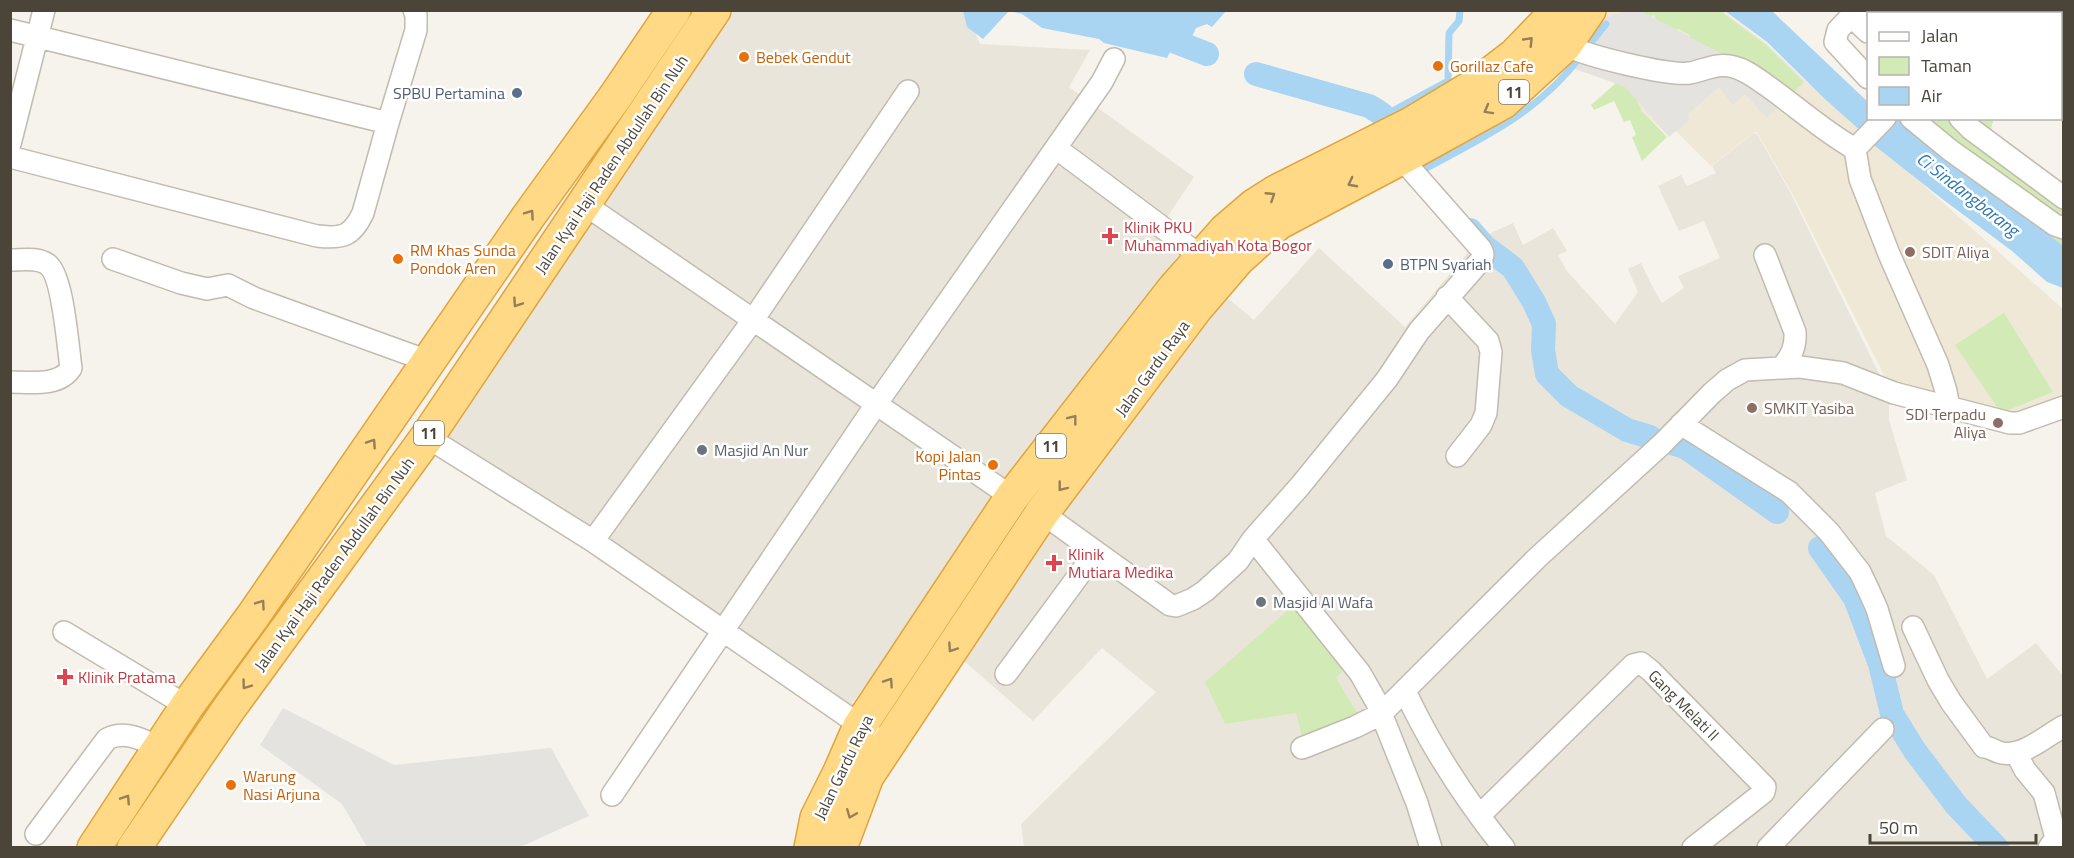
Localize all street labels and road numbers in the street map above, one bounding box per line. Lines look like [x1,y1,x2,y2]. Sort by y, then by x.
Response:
street label: Jalan Kyai Haji Raden Abdullah Bin Nuh [529,50,693,278]
road number: 11 [1499,80,1529,104]
street label: Jalan Gardu Raya [1109,315,1195,421]
road number: 11 [414,421,444,445]
road number: 11 [1036,434,1066,458]
street label: Jalan Kyai Haji Raden Abdullah Bin Nuh [248,452,420,676]
street label: Gang Melati II [1643,664,1725,746]
street label: Jalan Gardu Raya [807,711,879,823]

